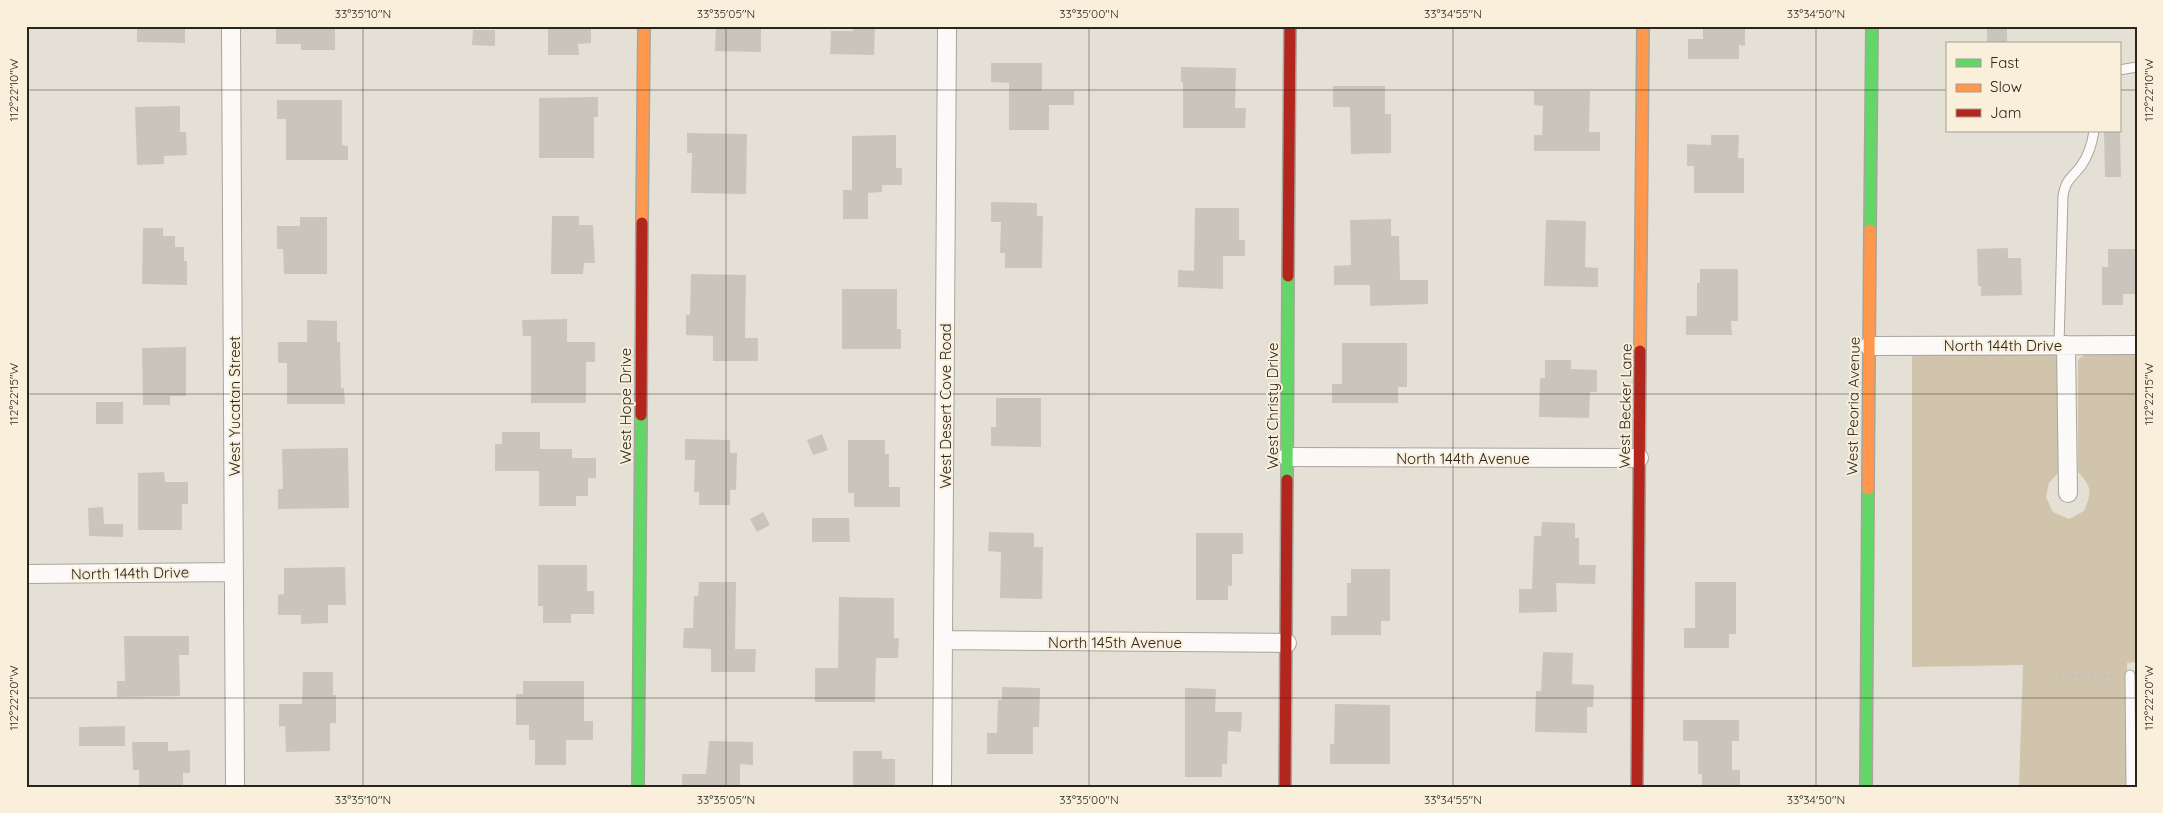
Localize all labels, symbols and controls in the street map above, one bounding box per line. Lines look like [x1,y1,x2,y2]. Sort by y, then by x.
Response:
text: 33°35'10"N [335,6,391,21]
text: 33°35'05"N [697,6,755,21]
text: 33°35'00"N [1059,6,1119,21]
text: 33°34'55"N [1424,6,1482,21]
text: 33°34'50"N [1787,6,1845,21]
legend [1946,42,2120,132]
text: Fast [1990,53,2019,72]
text: 112°22'10"W [6,58,21,121]
text: 112°22'10"W [2141,58,2156,121]
text: Slow [1990,77,2022,96]
text: Jam [1990,103,2021,122]
street label: West Desert Cove Road [936,323,955,489]
street label: West Yucatan Street [225,336,244,476]
street label: West Peoria Avenue [1842,336,1864,476]
street label: North 144th Drive [1944,336,2062,355]
street label: West Christy Drive [1263,342,1282,470]
street label: West Becker Lane [1614,343,1636,469]
street label: West Hope Drive [616,348,635,464]
text: 112°22'15"W [6,362,21,425]
text: 112°22'15"W [2141,362,2156,425]
street label: North 144th Avenue [1396,449,1530,468]
street label: North 144th Drive [71,562,189,584]
street label: North 145th Avenue [1048,633,1182,652]
text: 112°22'20"W [6,665,21,731]
text: 112°22'20"W [2141,665,2156,731]
text: 33°35'10"N [335,792,391,807]
text: 33°35'05"N [697,792,755,807]
text: 33°35'00"N [1059,792,1119,807]
text: 33°34'55"N [1424,792,1482,807]
text: 33°34'50"N [1787,792,1845,807]

